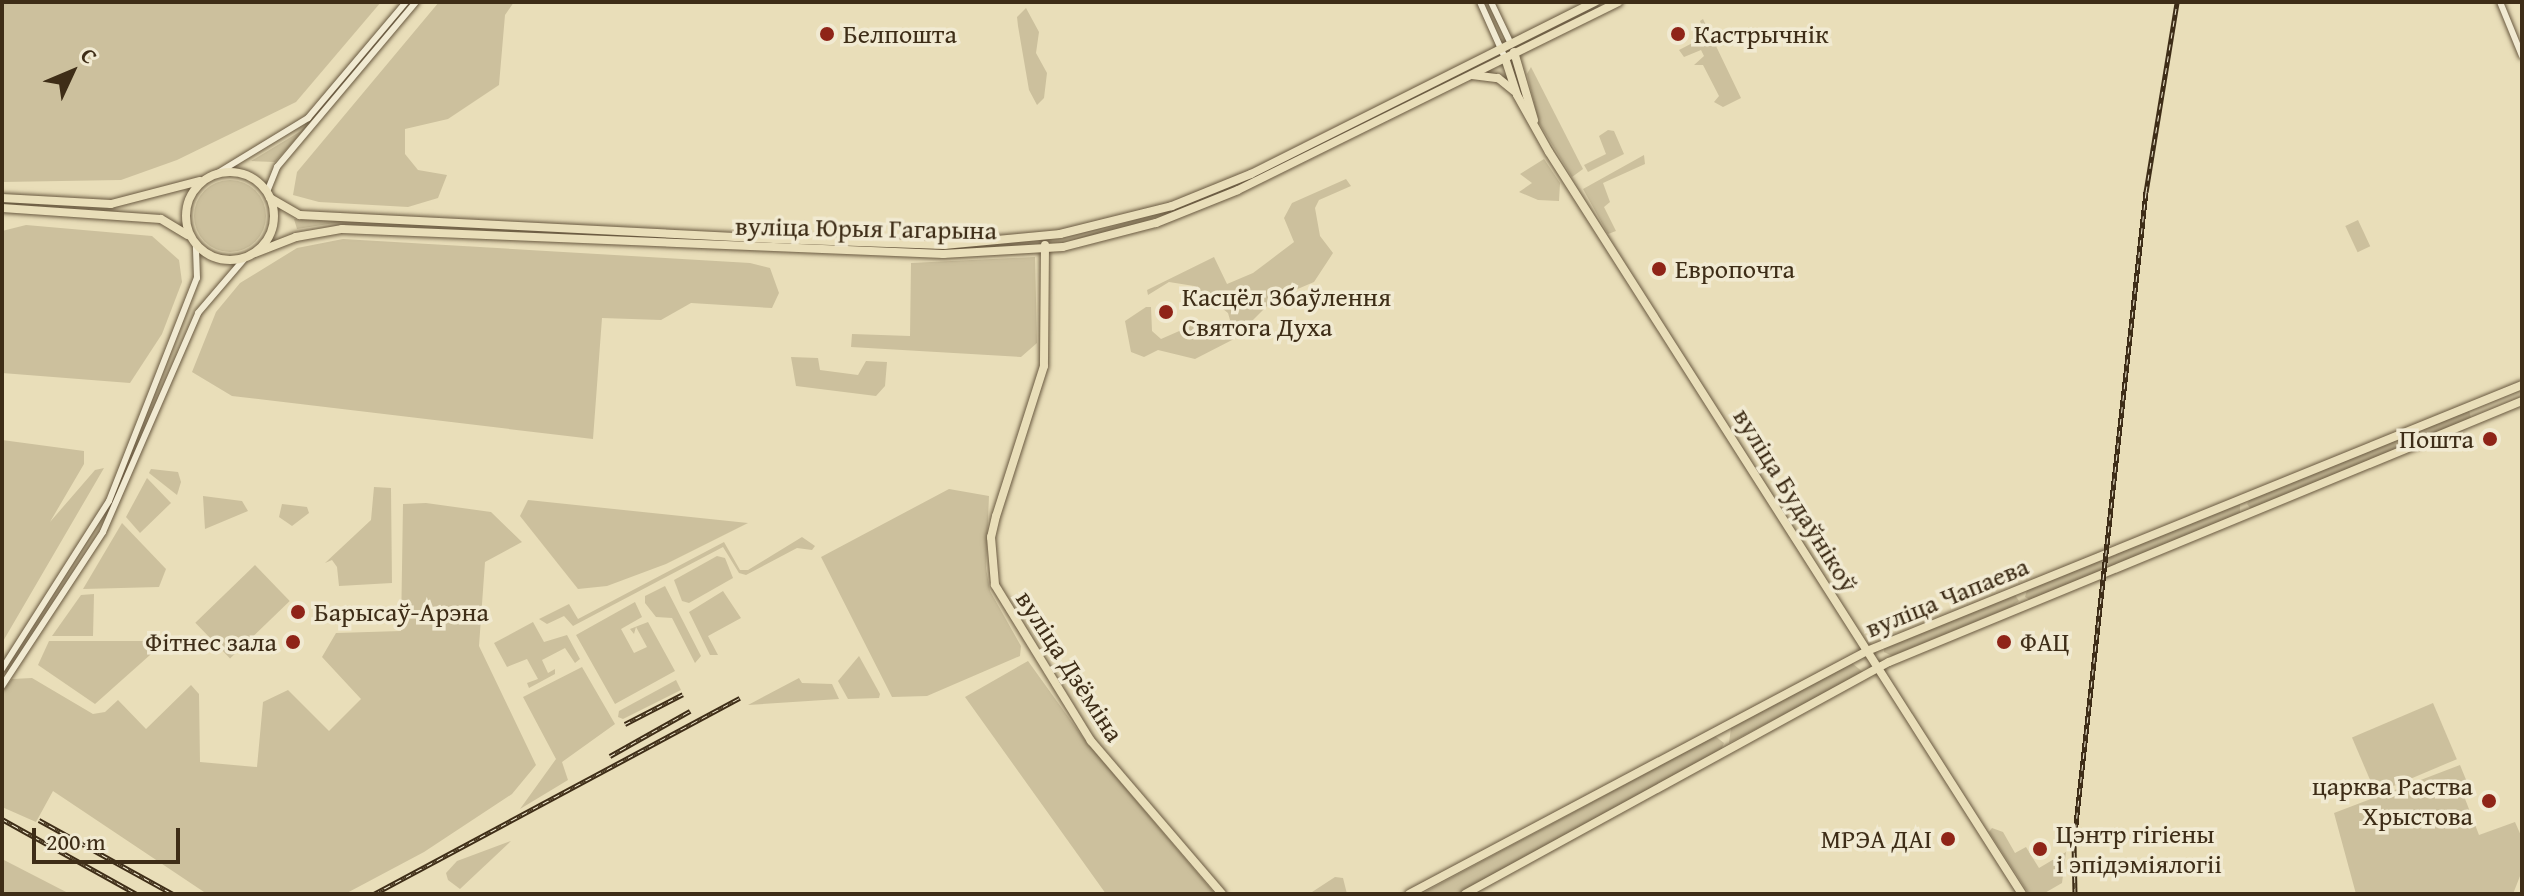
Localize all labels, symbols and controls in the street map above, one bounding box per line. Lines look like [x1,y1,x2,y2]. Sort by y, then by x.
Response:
place label: Белпошта [843,18,957,50]
place label: Кастрычнік [1694,18,1829,50]
marker: Белпошта [818,25,836,43]
marker: Кастрычнік [1669,25,1687,43]
north arrow [32,32,112,112]
text: С [73,40,105,71]
street label: вуліца Юрыя Гагарына [735,210,997,246]
place label: Европочта [1675,253,1795,285]
marker: Европочта [1650,260,1668,278]
place label: Касцёл Збаўлення Святога Духа [1182,281,1391,342]
marker: Касцёл Збаўлення Святога Духа [1157,303,1175,321]
street label: вуліца Будаўнікоў [1727,402,1865,598]
place label: Пошта [2399,423,2474,455]
marker: Пошта [2481,430,2499,448]
street label: вуліца Чапаева [1861,550,2033,644]
street label: вуліца Дзёміна [1010,585,1130,747]
place label: Барысаў-Арэна [314,596,489,628]
marker: Барысаў-Арэна [289,603,307,621]
place label: Фітнес зала [145,626,277,658]
place label: ФАЦ [2020,626,2069,658]
marker: Фітнес зала [284,633,302,651]
marker: ФАЦ [1995,633,2013,651]
place label: царква Раства Хрыстова [2312,770,2473,832]
marker: царква Раства Хрыстова [2480,792,2498,810]
scale bar [36,812,184,862]
place label: Цэнтр гігіены і эпідэміялогіі [2056,818,2222,880]
place label: МРЭА ДАІ [1821,823,1932,855]
text: 200 m [46,824,106,859]
marker: МРЭА ДАІ [1939,830,1957,848]
marker: Цэнтр гігіены і эпідэміялогіі [2031,840,2049,858]

